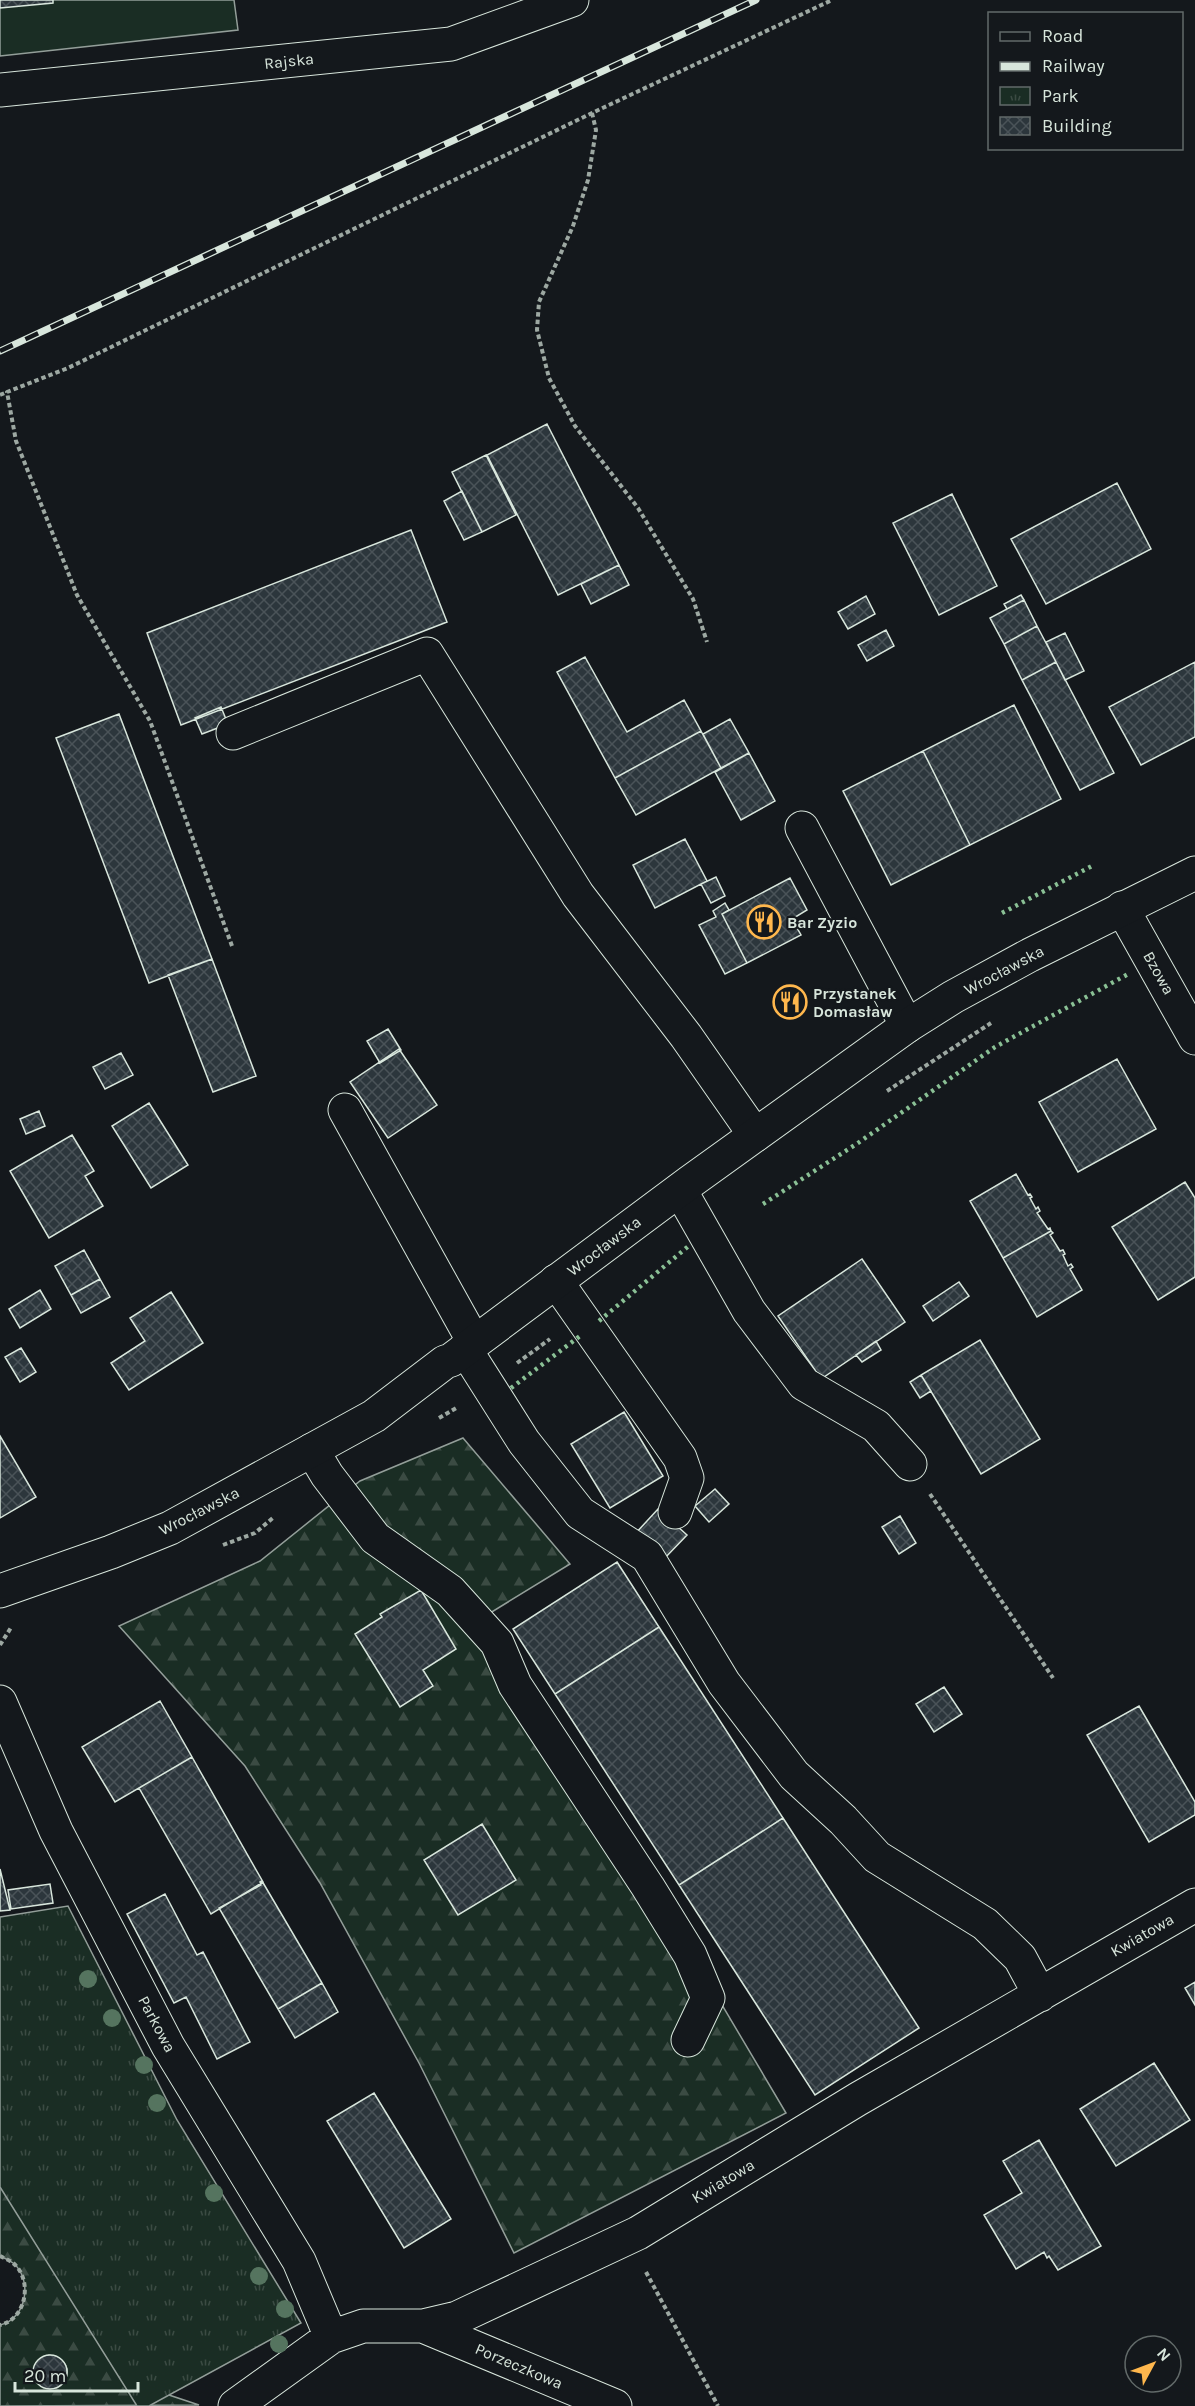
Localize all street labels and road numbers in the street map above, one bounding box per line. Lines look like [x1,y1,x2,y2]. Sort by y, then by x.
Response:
street label: Rajska [263,49,315,73]
street label: Wrocławska [961,941,1047,999]
street label: Bzowa [1139,948,1179,998]
street label: Wrocławska [563,1212,645,1280]
street label: Wrocławska [156,1483,242,1539]
street label: Kwiatowa [1107,1909,1177,1961]
street label: Parkowa [134,1992,180,2056]
street label: Kwiatowa [688,2155,758,2207]
street label: Porzeczkowa [472,2339,566,2393]

